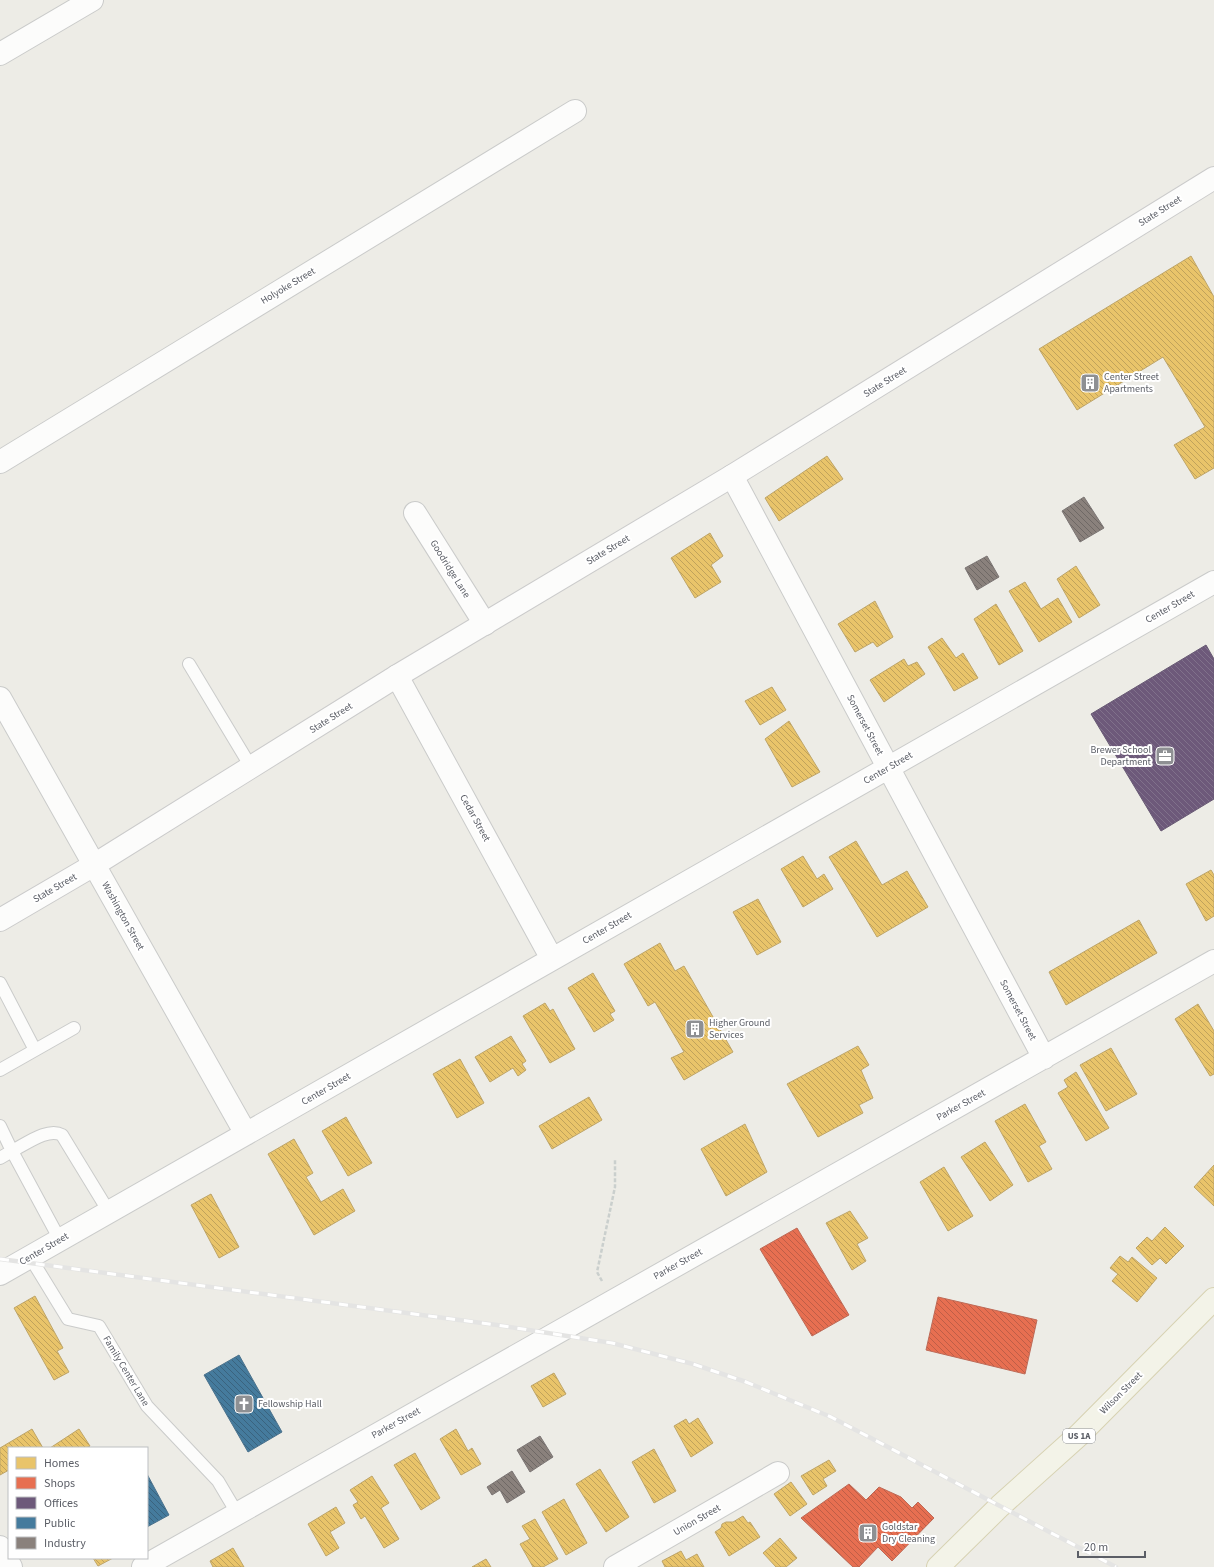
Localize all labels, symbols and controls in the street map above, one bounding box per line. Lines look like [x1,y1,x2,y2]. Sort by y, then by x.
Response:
street label: State Street [1136,192,1185,230]
street label: Holyoke Street [258,264,318,308]
street label: State Street [861,363,910,401]
place label: Center Street Apartments [1104,370,1159,396]
building icon: Center Street Apartments [1079,372,1101,394]
street label: State Street [584,531,633,568]
street label: Goodridge Lane [427,537,474,601]
street label: Center Street [1143,587,1198,627]
street label: Somerset Street [843,692,887,758]
street label: State Street [307,699,356,737]
place label: Brewer School Department [1090,743,1152,769]
office icon: Brewer School Department [1154,745,1176,767]
street label: Center Street [861,748,916,788]
street label: Cedar Street [456,792,494,845]
street label: State Street [31,870,80,906]
street label: Washington Street [98,879,148,953]
street label: Center Street [580,908,635,948]
street label: Somerset Street [996,977,1040,1043]
place label: Higher Ground Services [709,1016,770,1042]
building icon: Higher Ground Services [684,1018,706,1040]
street label: Center Street [299,1069,354,1109]
street label: Parker Street [934,1085,989,1124]
street label: Center Street [17,1229,72,1269]
street label: Parker Street [651,1244,706,1283]
street label: Family Center Lane [99,1333,153,1409]
street label: Wilson Street [1097,1368,1146,1417]
church icon: Fellowship Hall [233,1393,255,1415]
place label: Fellowship Hall [258,1397,322,1411]
street label: Parker Street [369,1403,424,1442]
road number: US 1A [1063,1429,1095,1443]
legend [8,1447,148,1559]
text: Homes [44,1455,79,1472]
text: Shops [44,1475,75,1492]
text: Offices [44,1495,78,1512]
street label: Union Street [671,1501,724,1539]
text: Public [44,1515,76,1532]
place label: Goldstar Dry Cleaning [882,1520,935,1546]
building icon: Goldstar Dry Cleaning [857,1522,879,1544]
scale bar [1078,1533,1145,1559]
text: Industry [44,1535,86,1552]
text: 20 m [1084,1539,1108,1556]

